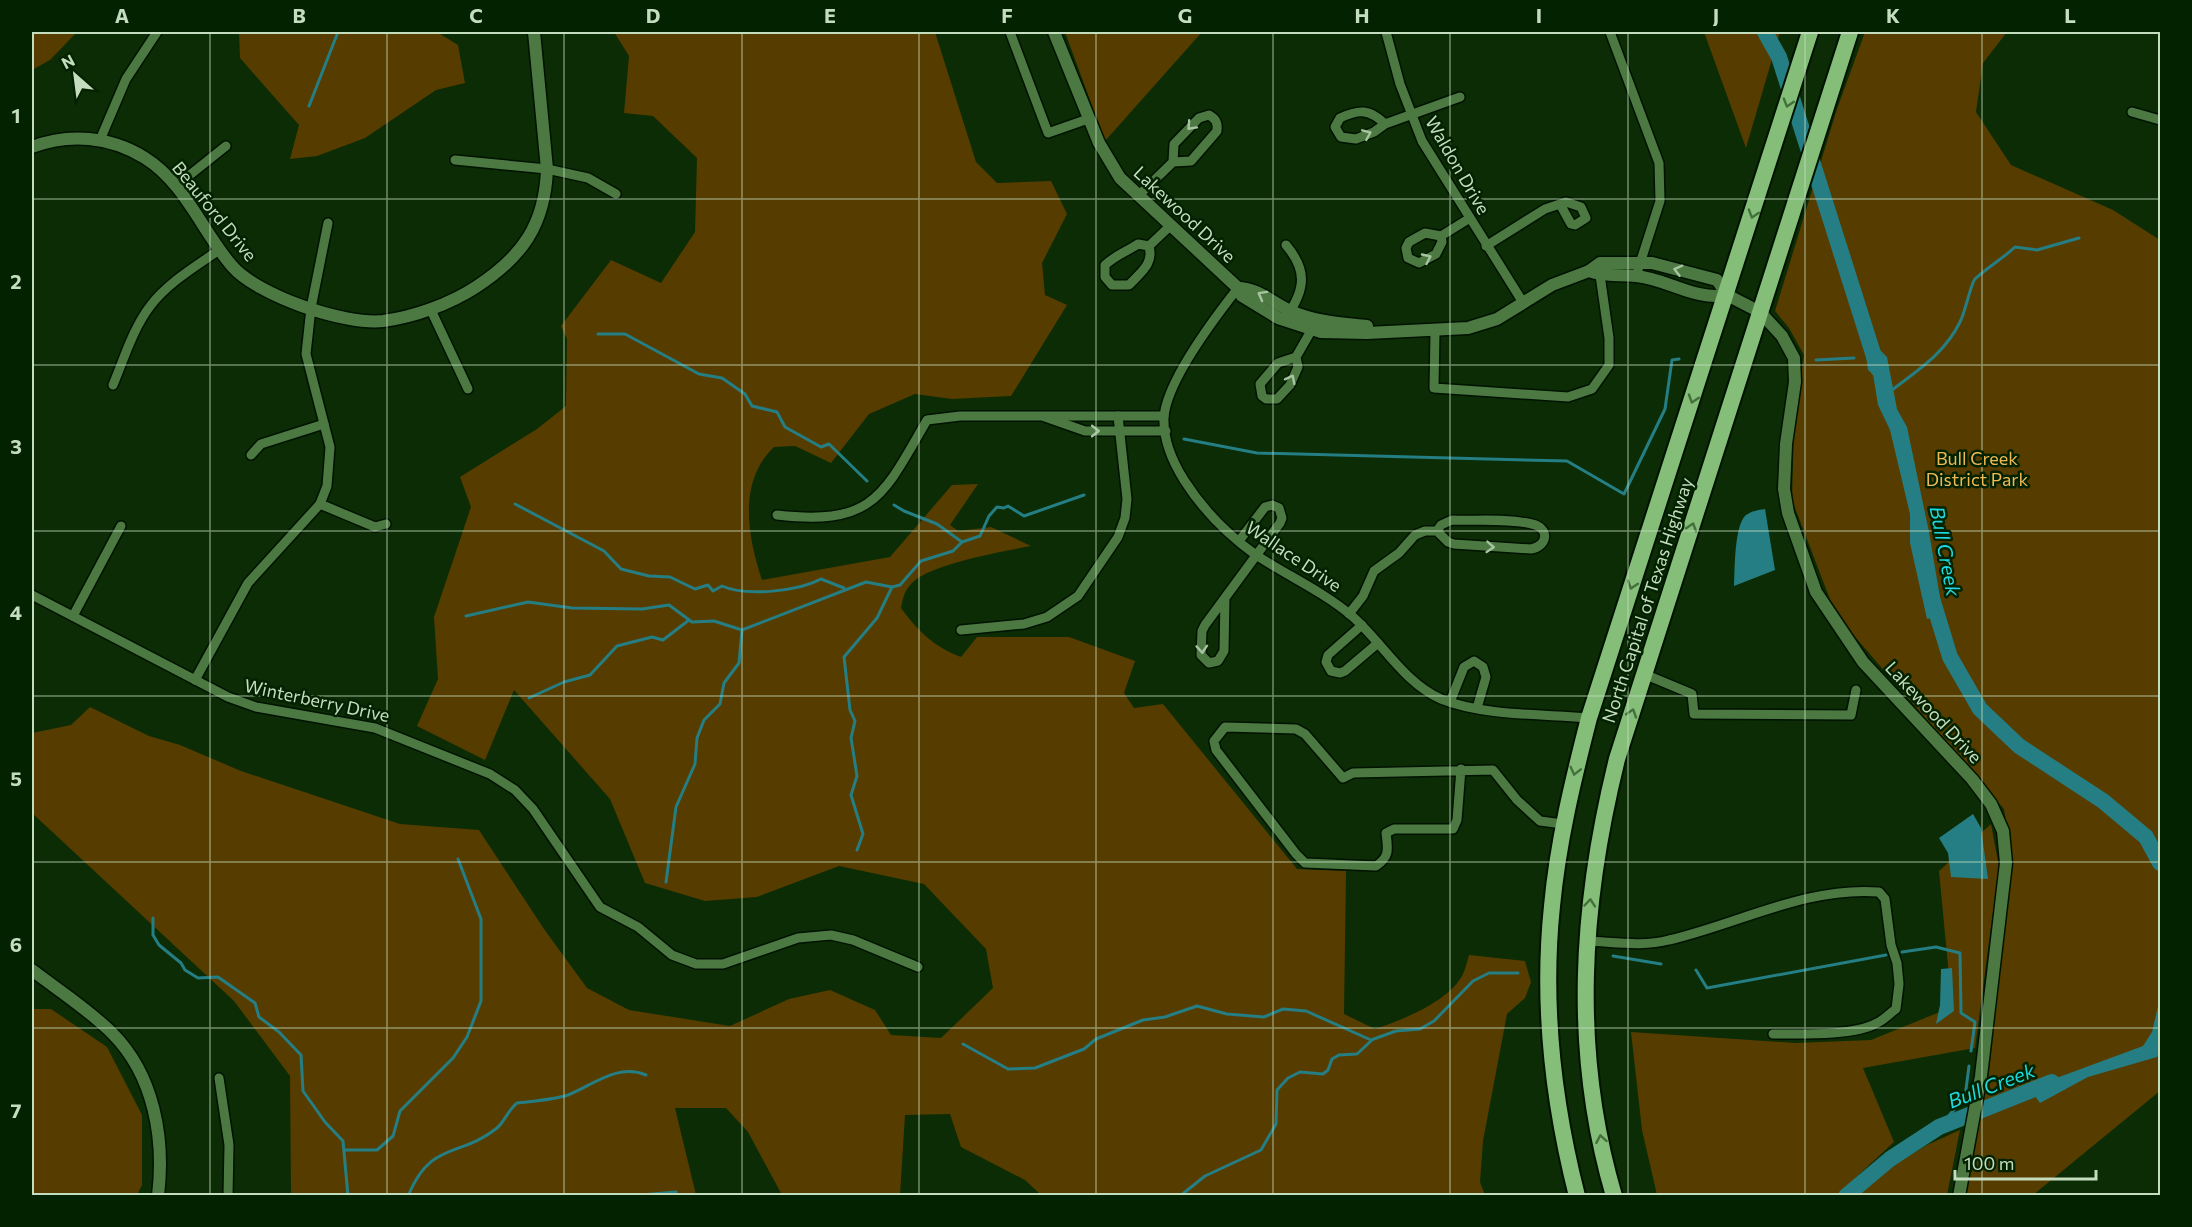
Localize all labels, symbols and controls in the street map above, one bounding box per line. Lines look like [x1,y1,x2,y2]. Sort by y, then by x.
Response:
text: A [115,3,129,27]
text: B [292,3,306,27]
text: C [469,3,483,27]
text: D [646,3,660,27]
text: E [824,3,836,27]
text: F [1001,3,1013,27]
text: G [1178,3,1192,27]
text: H [1355,3,1370,27]
text: I [1536,3,1542,27]
text: J [1713,3,1719,27]
text: K [1886,3,1900,27]
text: L [2064,3,2076,27]
north arrow [45,45,105,105]
text: N [58,50,77,73]
one-way arrow [1782,97,1795,108]
text: 1 [11,103,21,127]
street label: Waldon Drive [1421,112,1495,218]
one-way arrow [1187,119,1198,130]
one-way arrow [1361,129,1372,141]
street label: Beauford Drive [168,157,262,265]
street label: Lakewood Drive [1129,161,1241,267]
one-way arrow [1748,208,1760,219]
one-way arrow [1420,254,1431,266]
one-way arrow [1673,264,1683,277]
text: 2 [10,269,22,293]
one-way arrow [1257,291,1268,302]
one-way arrow [1284,375,1296,386]
one-way arrow [1688,393,1700,404]
one-way arrow [1091,425,1100,437]
text: 3 [10,434,22,458]
park label: Bull Creek District Park [1926,447,2029,490]
street label: North Capital of Texas Highway [1597,475,1697,725]
water label: Bull Creek [1926,504,1967,599]
street label: Wallace Drive [1242,516,1346,596]
one-way arrow [1684,522,1697,533]
one-way arrow [1486,540,1495,553]
one-way arrow [1627,579,1640,589]
text: 4 [10,600,22,624]
one-way arrow [1195,644,1208,654]
street label: Lakewood Drive [1881,656,1987,768]
street label: Winterberry Drive [242,674,392,726]
one-way arrow [1624,708,1637,719]
text: 5 [10,766,22,790]
one-way arrow [1570,766,1583,776]
one-way arrow [1583,898,1596,907]
text: 6 [10,932,22,956]
water label: Bull Creek [1944,1057,2039,1113]
text: 7 [11,1098,22,1122]
one-way arrow [1595,1134,1608,1144]
scale bar [1955,1143,2096,1181]
text: 100 m [1964,1152,2014,1174]

